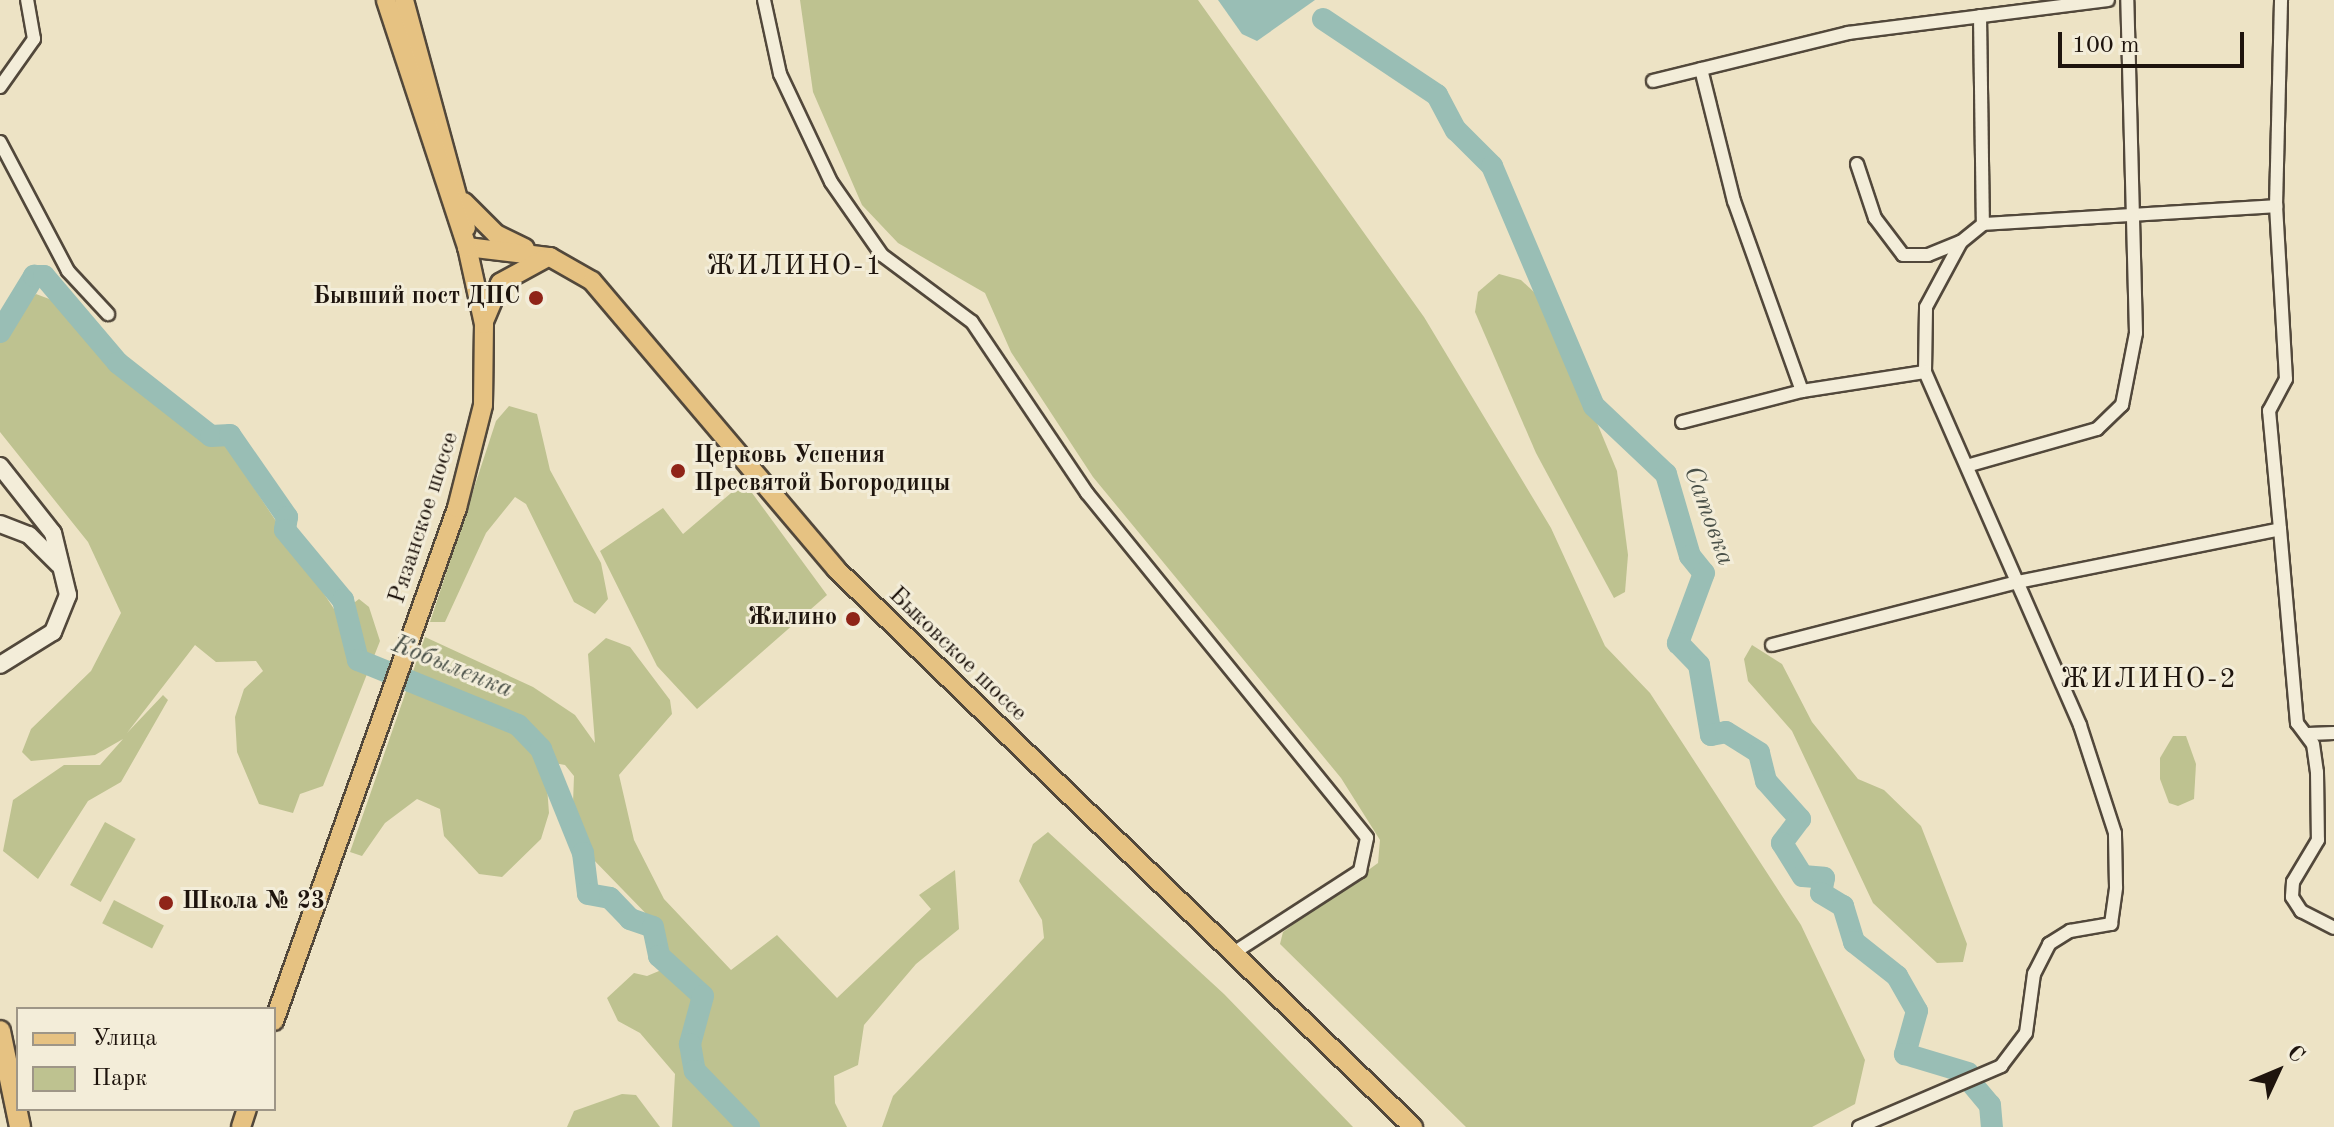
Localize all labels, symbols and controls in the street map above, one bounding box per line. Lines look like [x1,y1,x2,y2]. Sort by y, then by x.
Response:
scale bar [2062,16,2248,66]
text: 100 m [2072,34,2140,58]
district label: ЖИЛИНО-1 [706,250,884,284]
place label: Бывший пост ДПС [313,284,520,312]
marker: Бывший пост ДПС [527,289,545,307]
street label: Рязанское шоссе [384,429,466,607]
place label: Церковь Успения Пресвятой Богородицы [694,443,950,499]
marker: Церковь Успения Пресвятой Богородицы [669,462,687,480]
water label: Сатовка [1676,462,1740,570]
street label: Быковское шоссе [882,582,1032,728]
place label: Жилино [748,605,837,633]
marker: Жилино [844,610,862,628]
water label: Кобыленка [387,630,517,706]
district label: ЖИЛИНО-2 [2060,663,2238,697]
place label: Школа № 23 [182,889,325,917]
marker: Школа № 23 [157,894,175,912]
legend [16,1007,276,1111]
text: Улица [92,1027,157,1051]
north arrow [2238,1031,2318,1111]
text: С [2282,1041,2308,1067]
text: Парк [92,1067,147,1091]

